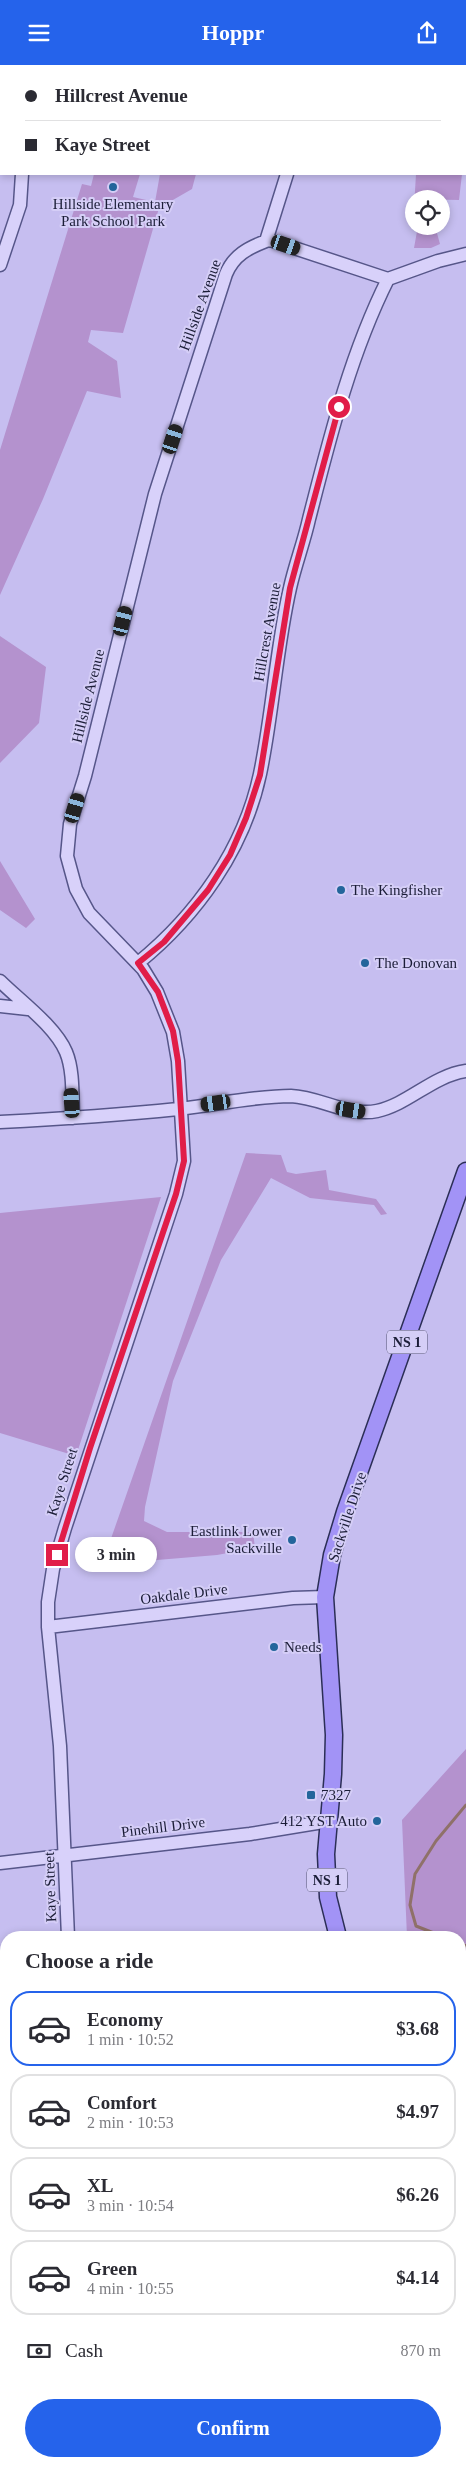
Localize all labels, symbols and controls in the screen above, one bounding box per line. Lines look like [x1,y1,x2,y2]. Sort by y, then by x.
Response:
icon: menu [25,19,53,47]
icon: share [413,19,441,47]
text: Hoppr [202,20,264,45]
text: Hillcrest Avenue [55,85,188,106]
text: Kaye Street [55,134,150,155]
marker: Hillside Elementary Park School Park [107,181,119,193]
map controls [405,190,450,235]
button: locate [405,190,450,235]
place label: Hillside Elementary Park School Park [53,196,174,229]
car [269,233,302,257]
street label: Hillside Avenue [176,257,224,353]
route start [328,396,350,418]
car [161,422,184,456]
street label: Hillcrest Avenue [250,581,284,683]
car [112,605,133,637]
street label: Hillside Avenue [69,647,107,744]
car [63,791,86,825]
place label: The Kingfisher [351,882,442,898]
marker: The Kingfisher [335,884,347,896]
place label: The Donovan [375,955,458,971]
marker: The Donovan [359,957,371,969]
car [63,1088,80,1118]
car [200,1093,231,1113]
car [335,1100,366,1120]
road number: NS 1 [387,1331,427,1353]
street label: Kaye Street [44,1445,81,1518]
street label: Sackville Drive [325,1470,369,1564]
place label: Eastlink Lower Sackville [190,1523,282,1556]
marker: Eastlink Lower Sackville [286,1534,298,1546]
callout: 3 min [74,1537,157,1573]
route end [46,1544,68,1566]
text: 3 min [97,1546,135,1563]
street label: Oakdale Drive [139,1581,229,1607]
place label: Needs [284,1639,322,1655]
marker: Needs [268,1641,280,1653]
place label: 7327 [321,1787,352,1803]
marker: 7327 [305,1789,317,1801]
place label: 412 YST Auto [280,1813,367,1829]
street label: Pinehill Drive [120,1814,206,1840]
marker: 412 YST Auto [371,1815,383,1827]
street label: Kaye Street [41,1851,59,1922]
road number: NS 1 [307,1869,347,1891]
text: Choose a ride [25,1948,153,1973]
icon: car [27,2006,72,2051]
text: Economy [87,2009,163,2030]
text: $3.68 [396,2018,439,2039]
text: 1 min · 10:52 [87,2031,174,2048]
icon: car [27,2089,72,2134]
text: Comfort [87,2092,157,2113]
text: $4.97 [396,2101,439,2122]
text: 2 min · 10:53 [87,2114,174,2131]
icon: car [27,2172,72,2217]
text: XL [87,2175,113,2196]
text: $6.26 [396,2184,439,2205]
text: 3 min · 10:54 [87,2197,174,2214]
icon: car [27,2255,72,2300]
text: Green [87,2258,137,2279]
text: $4.14 [396,2267,439,2288]
text: 4 min · 10:55 [87,2280,174,2297]
icon: cash [25,2337,53,2365]
text: Cash [65,2340,103,2361]
text: 870 m [401,2342,441,2359]
button: Confirm [25,2399,441,2457]

